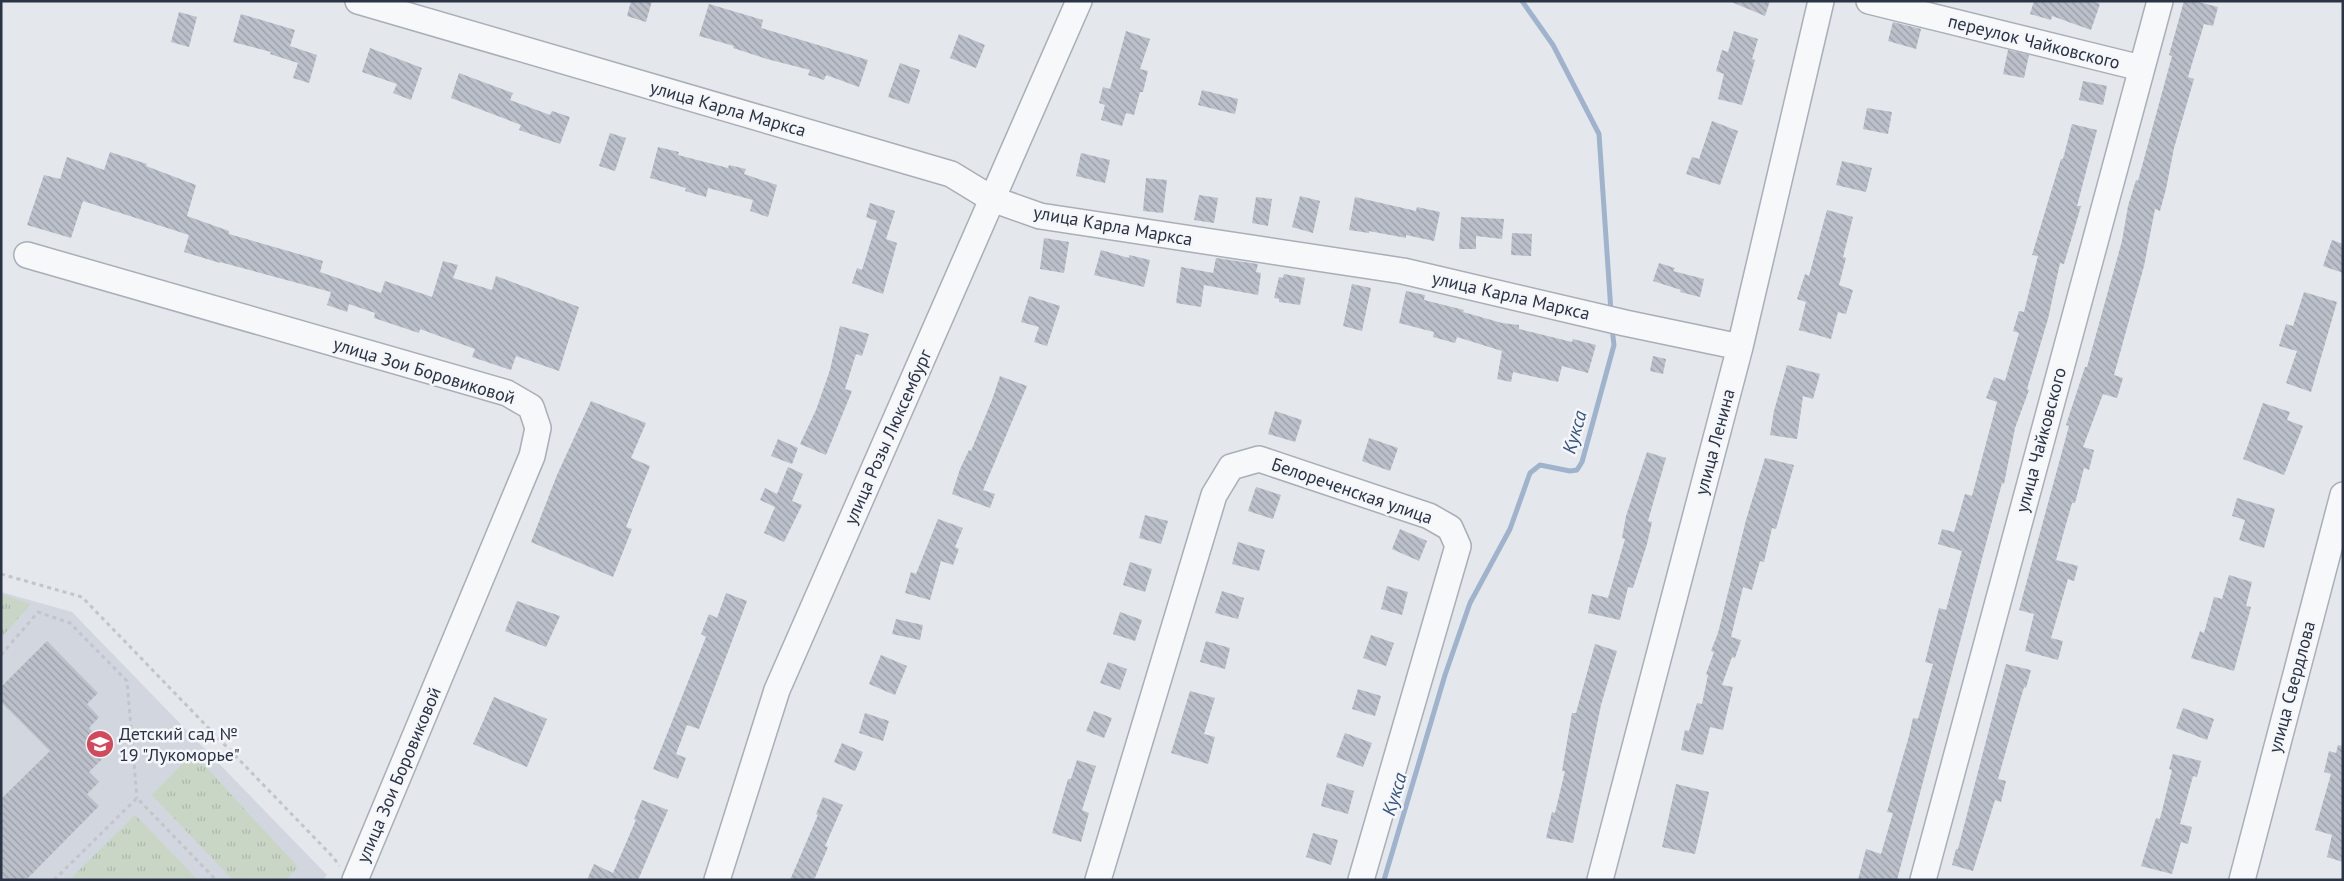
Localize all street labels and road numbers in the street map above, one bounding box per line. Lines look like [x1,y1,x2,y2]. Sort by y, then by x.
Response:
street label: переулок Чайковского [1946,9,2123,74]
street label: улица Карла Маркса [647,75,809,142]
street label: улица Карла Маркса [1032,200,1195,251]
street label: улица Карла Маркса [1430,266,1592,325]
street label: улица Зои Боровиковой [330,332,518,409]
street label: улица Розы Люксембург [839,345,937,528]
street label: улица Чайковского [2010,365,2071,515]
street label: улица Ленина [1689,386,1740,497]
street label: Белореченская улица [1269,452,1436,529]
street label: улица Свердлова [2263,618,2320,755]
street label: улица Зои Боровиковой [351,683,446,866]

